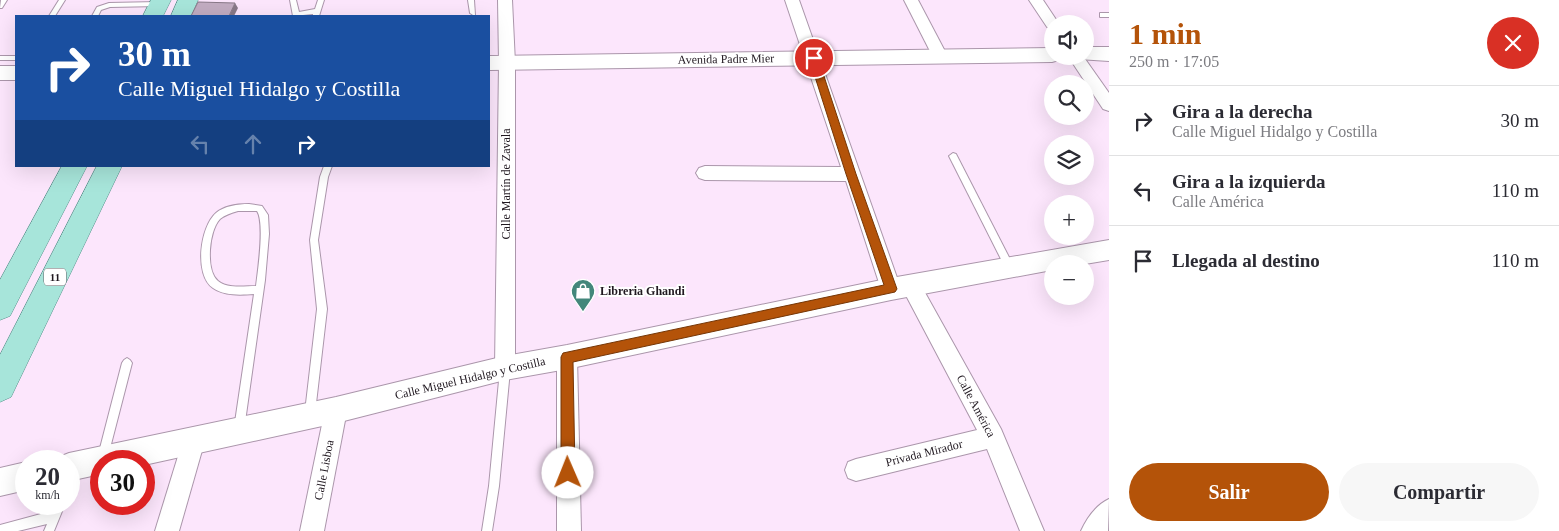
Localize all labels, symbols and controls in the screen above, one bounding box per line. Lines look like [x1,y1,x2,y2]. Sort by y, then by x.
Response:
map controls [1044,15,1094,305]
button: sound [1044,15,1094,65]
text: 1 min [1129,17,1202,50]
button: close [1487,17,1539,69]
icon: right [35,35,100,100]
text: 30 m [118,35,191,74]
pin [793,37,835,79]
icon: arrive [800,44,828,72]
street label: Avenida Padre Mier [678,51,774,67]
text: 250 m · 17:05 [1129,53,1219,70]
button: search [1044,75,1094,125]
text: Calle Miguel Hidalgo y Costilla [118,76,400,101]
text: Gira a la derecha [1172,101,1313,122]
icon: right [1129,107,1157,135]
text: 30 m [1500,110,1539,131]
text: Calle Miguel Hidalgo y Costilla [1172,123,1377,140]
street label: Calle Martín de Zavala [499,128,513,239]
icon: left [186,130,214,158]
icon: ahead [239,130,267,158]
icon: right [292,130,320,158]
button: layers [1044,135,1094,185]
text: Gira a la izquierda [1172,171,1326,192]
icon: left [1129,177,1157,205]
text: 110 m [1492,180,1539,201]
text: Calle América [1172,193,1264,210]
button: + [1044,195,1094,245]
icon: arrive [1129,247,1157,275]
text: Llegada al destino [1172,250,1320,271]
text: 110 m [1492,250,1539,271]
button: − [1044,255,1094,305]
road number: 11 [44,268,66,286]
shop icon: Libreria Ghandi [570,278,596,312]
place label: Libreria Ghandi [600,284,685,298]
street label: Calle Miguel Hidalgo y Costilla [393,354,547,402]
street label: Calle América [954,372,999,440]
street label: Privada Mirador [884,437,964,469]
street label: Calle Lisboa [311,438,337,501]
position arrow [541,446,593,498]
speed limit sign: 30 [90,450,155,515]
text: 20 [35,463,60,490]
button: Salir [1129,463,1329,521]
button: Compartir [1339,463,1539,521]
text: km/h [35,488,60,502]

